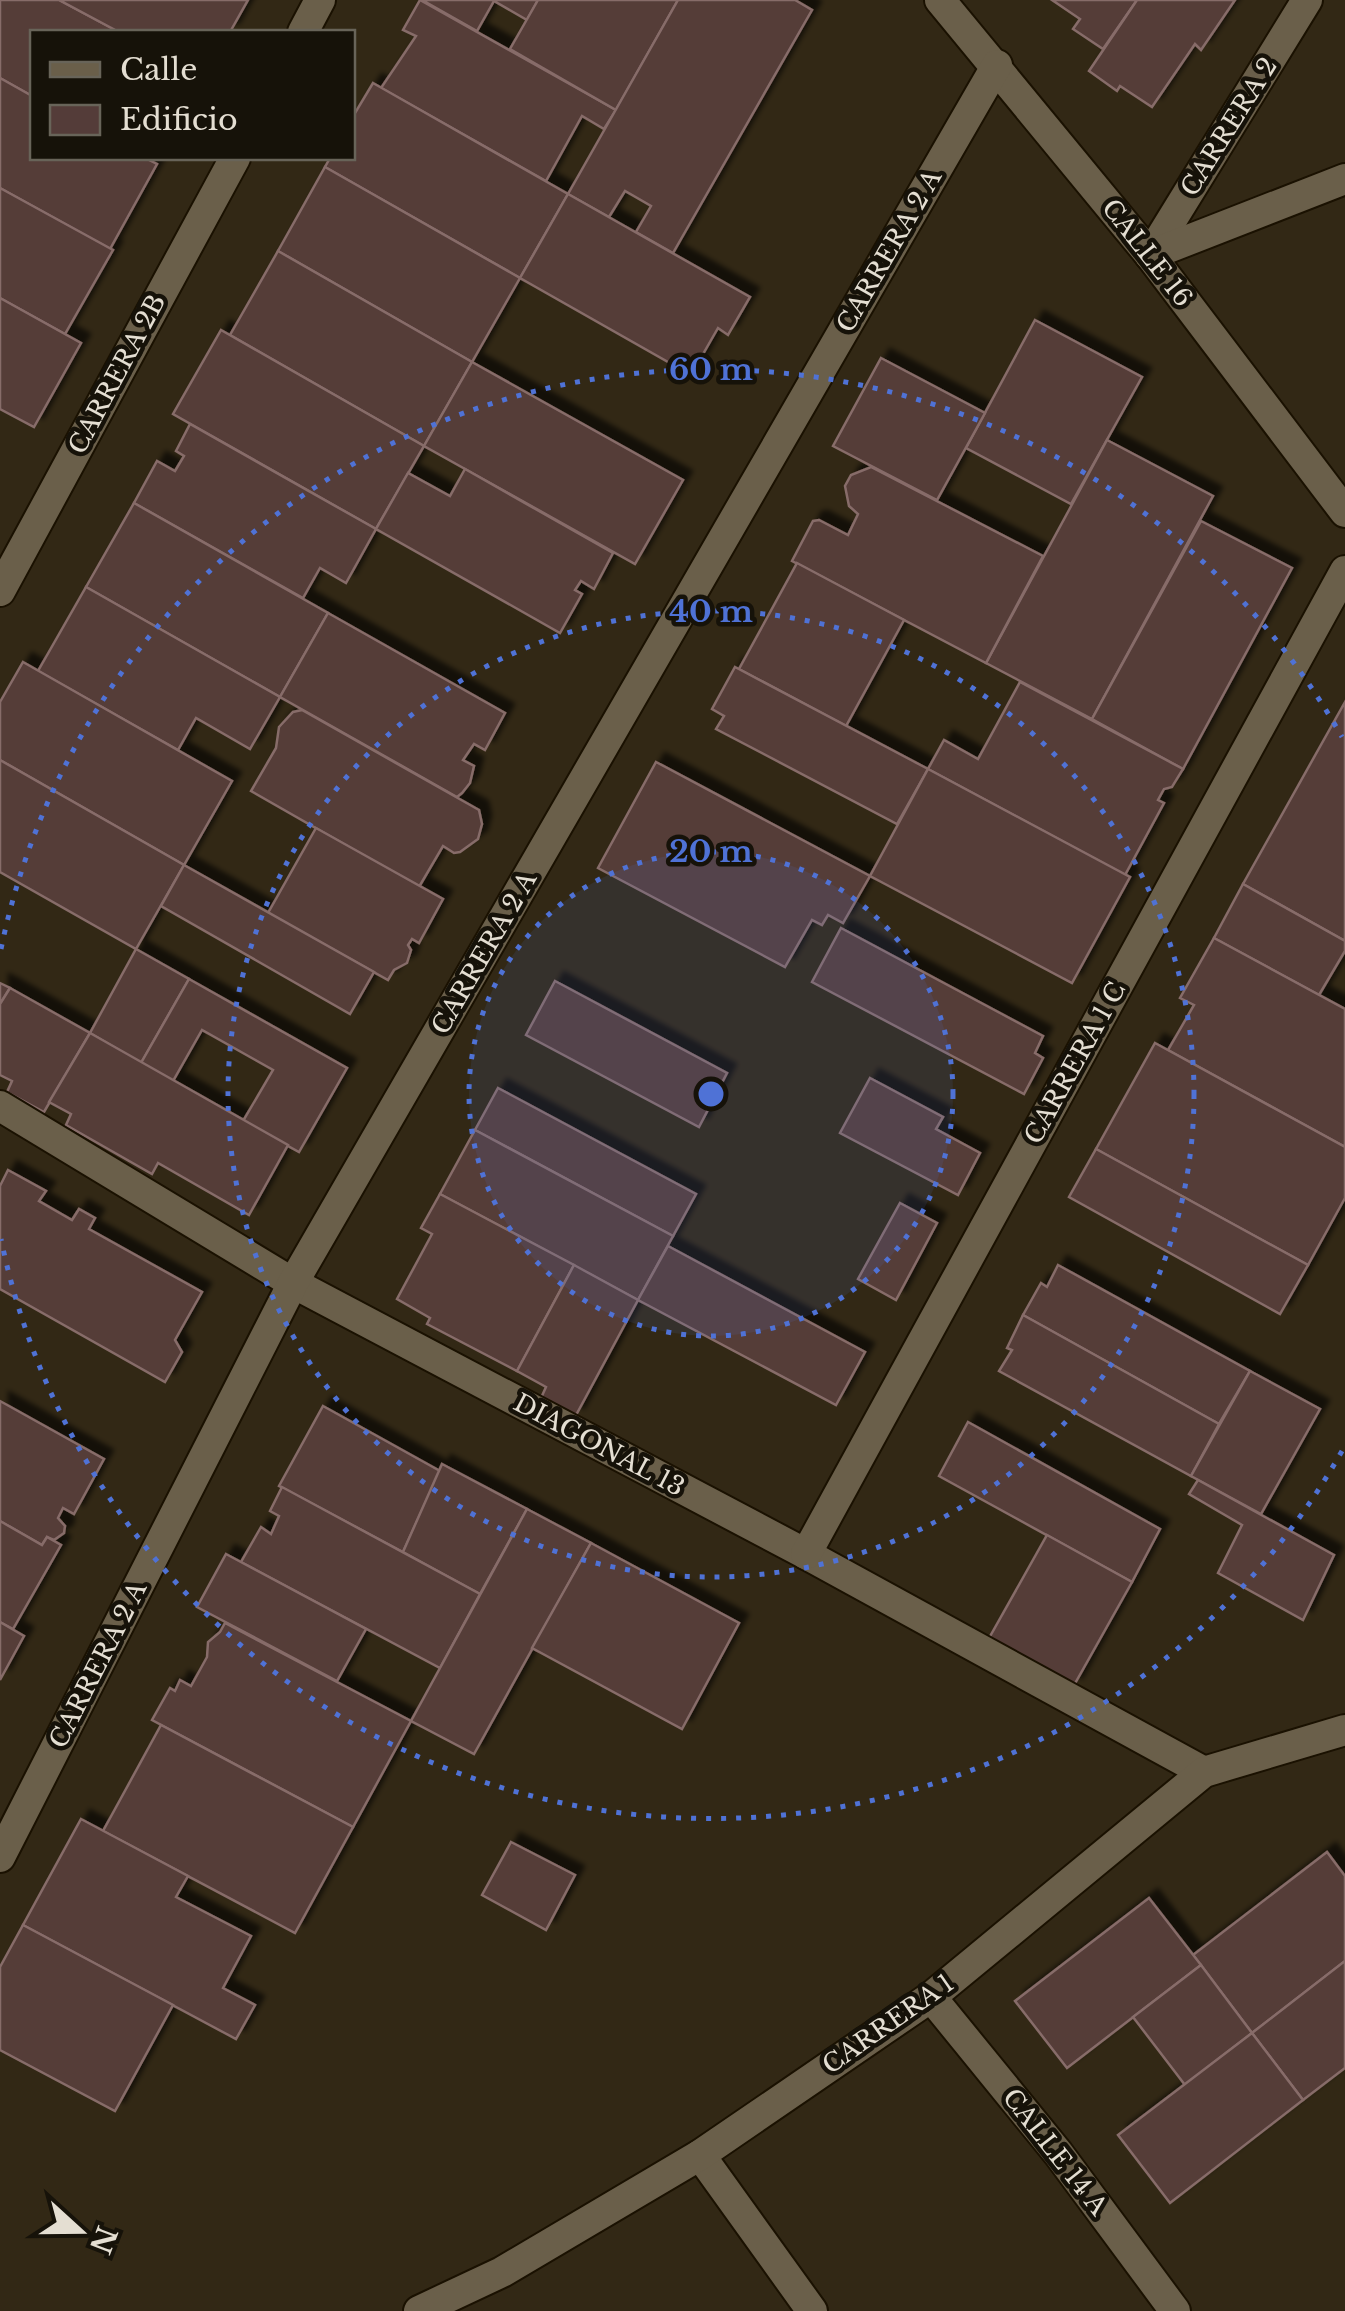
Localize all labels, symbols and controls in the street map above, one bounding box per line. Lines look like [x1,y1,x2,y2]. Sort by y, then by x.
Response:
legend [30,30,355,160]
text: Calle [120,51,197,88]
street label: CARRERA 2 [1174,52,1284,202]
text: Edificio [120,101,238,138]
street label: CARRERA 2 A [830,163,949,338]
street label: CALLE 16 [1095,193,1199,313]
street label: CARRERA 2B [62,289,172,459]
text: 60 m [669,351,753,388]
text: 40 m [669,593,753,630]
text: 20 m [669,833,753,870]
street label: CARRERA 2 A [425,865,544,1040]
street label: CARRERA 1 C [1018,977,1132,1149]
centre of rings [693,1076,729,1112]
street label: DIAGONAL 13 [508,1387,690,1503]
street label: CARRERA 2 A [43,1576,154,1754]
street label: CARRERA 1 [816,1967,960,2081]
street label: CALLE 14 A [996,2082,1115,2222]
north arrow [30,2181,130,2281]
text: N [82,2221,124,2258]

